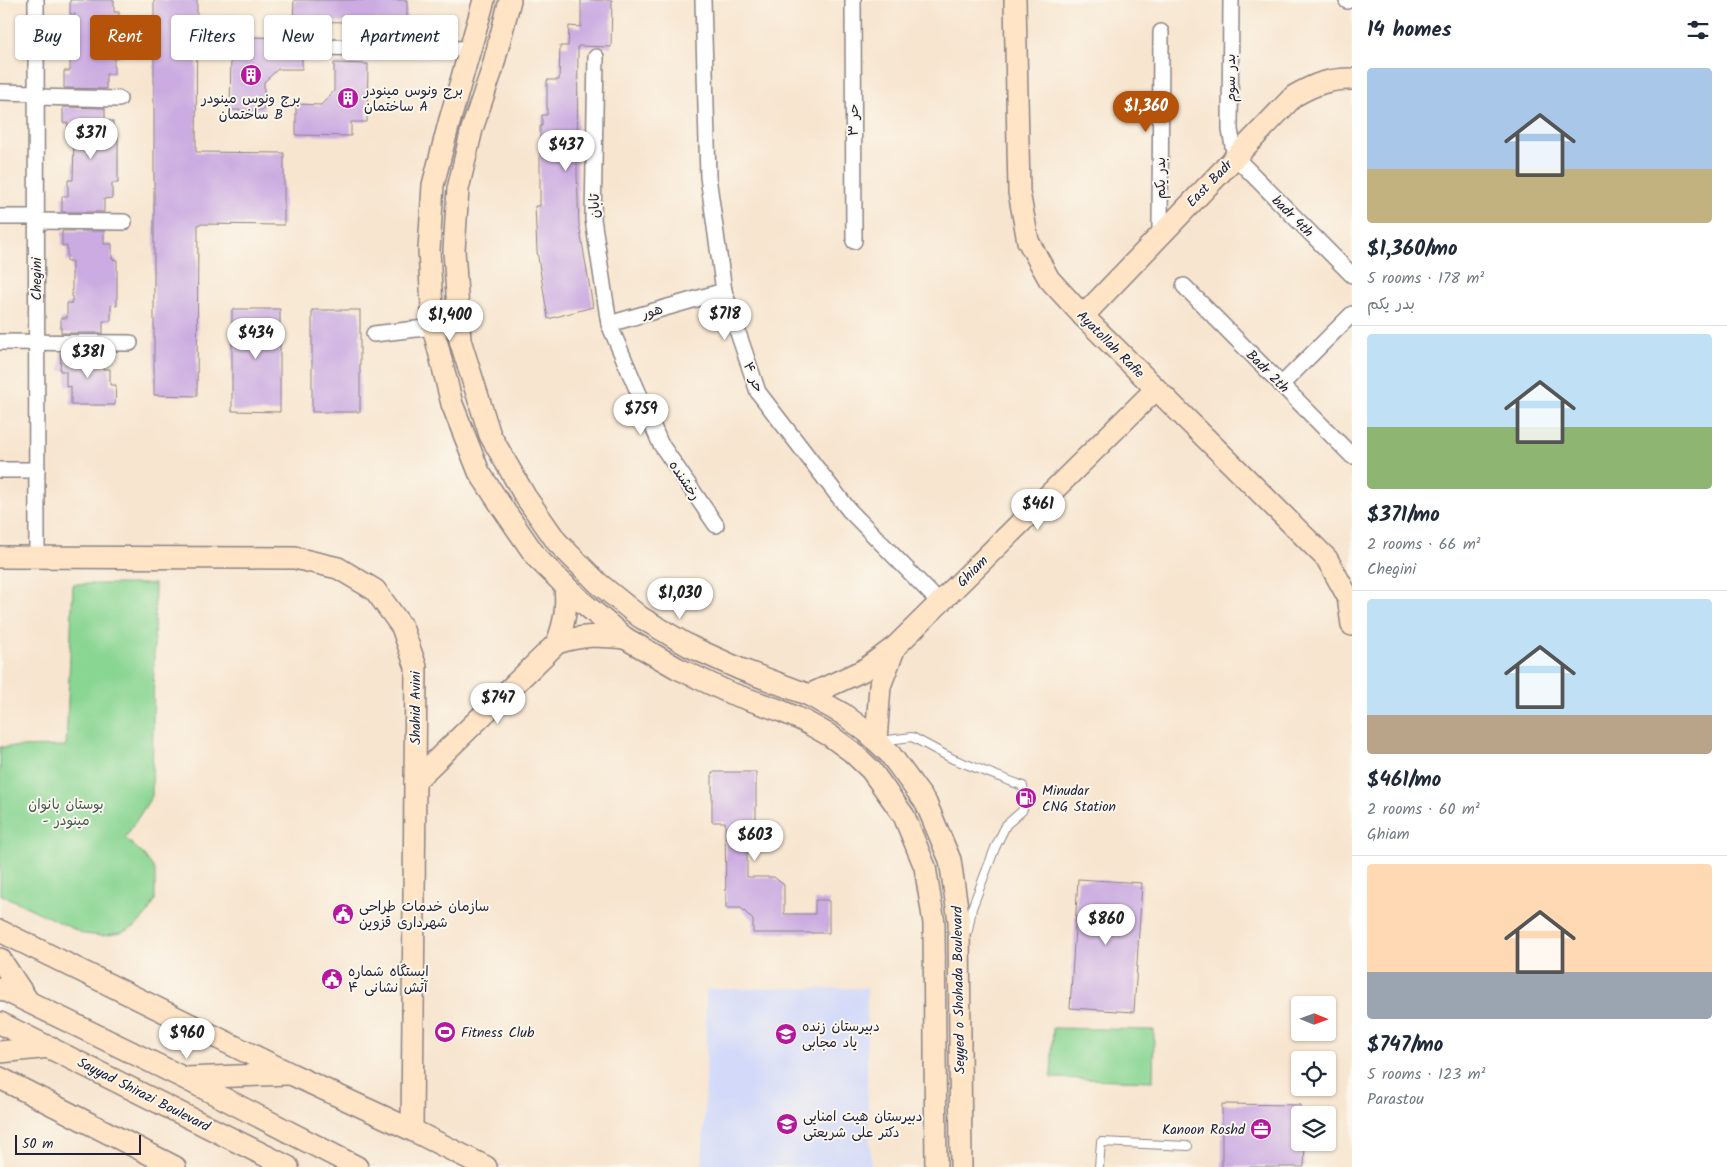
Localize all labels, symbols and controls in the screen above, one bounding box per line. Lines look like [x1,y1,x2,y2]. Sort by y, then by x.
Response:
text: 14 homes [1367,14,1452,47]
chip: Buy [15,15,80,60]
chip: Rent [90,15,161,60]
chip: Filters [171,15,254,60]
chip: New [264,15,332,60]
chip: Apartment [342,15,458,60]
icon: filters [1684,16,1712,44]
street label: بدر سوم [1220,54,1242,102]
building icon: برج ونوس مینودر ساختمان B [239,63,263,87]
place label: برج ونوس مینودر ساختمان A [363,80,463,118]
building icon: برج ونوس مینودر ساختمان A [336,86,360,110]
place label: برج ونوس مینودر ساختمان B [200,88,301,126]
pin: $1,360 [1105,90,1187,133]
text: $1,360 [1124,94,1168,119]
icon: home [1495,100,1585,190]
street label: حر ۳ [843,104,865,136]
pin: $371 [61,118,121,160]
text: $371 [76,121,106,146]
pin: $437 [536,130,596,172]
text: $437 [549,133,583,158]
street label: East Badr [1181,154,1239,213]
street label: بدر یکم [1150,157,1172,199]
street label: badr 4th [1266,191,1318,243]
street label: تابان [584,192,606,219]
text: $1,360/mo [1367,233,1458,266]
street label: Chegini [26,257,48,300]
text: 5 rooms · 178 m² [1367,266,1484,291]
text: بدر یکم [1367,292,1415,317]
street label: هور [638,298,665,326]
pin: $718 [695,298,755,341]
pin: $1,400 [409,300,491,342]
text: $718 [709,302,741,327]
text: $1,400 [428,303,472,328]
street label: Ayatollah Rafie [1071,306,1150,384]
pin: $434 [226,318,286,360]
text: $434 [238,321,274,346]
pin: $381 [58,336,118,379]
text: $381 [72,340,104,365]
street label: Badr 2th [1241,345,1294,398]
street label: حر ۴ [737,359,769,396]
icon: home [1495,367,1585,457]
pin: $759 [611,394,671,436]
text: $759 [624,397,658,422]
street label: رخشنده [663,456,706,505]
pin: $461 [1008,488,1068,531]
text: $461 [1022,492,1054,517]
text: $371/mo [1367,499,1440,532]
text: 2 rooms · 66 m² [1367,532,1481,557]
street label: Ghiam [952,551,994,593]
text: Chegini [1367,557,1416,582]
pin: $1,030 [639,578,721,620]
text: $1,030 [658,581,702,606]
icon: home [1495,632,1585,722]
street label: Shahid Avini [405,671,427,745]
pin: $747 [468,682,528,725]
text: $747 [481,686,515,711]
text: $461/mo [1367,764,1441,797]
place label: Minudar CNG Station [1042,780,1116,818]
fuel station icon: Minudar CNG Station [1014,786,1038,810]
park label: بوستان بانوان - مینودر [28,794,104,832]
text: 2 rooms · 60 m² [1367,797,1480,822]
pin: $603 [725,820,785,862]
text: Ghiam [1367,822,1409,847]
text: $603 [737,823,773,848]
place label: سازمان خدمات طراحی شهرداری قزوین [359,896,489,934]
icon: home [1495,897,1585,987]
public building icon: سازمان خدمات طراحی شهرداری قزوین [331,902,355,926]
pin: $860 [1076,904,1136,946]
street label: Seyyed o Shohada Boulevard [947,905,971,1074]
text: $860 [1088,907,1124,932]
place label: ایستگاه شماره ۴ آتش نشانی [348,961,429,999]
public building icon: ایستگاه شماره ۴ آتش نشانی [320,967,344,991]
north arrow [1291,996,1336,1041]
map controls [1291,996,1336,1151]
place label: دبیرستان زنده یاد مجابی [802,1016,880,1054]
pin: $960 [157,1018,217,1060]
sports icon: Fitness Club [433,1020,457,1044]
text: $960 [170,1021,204,1046]
place label: Fitness Club [461,1022,535,1044]
school or university icon: دبیرستان زنده یاد مجابی [774,1022,798,1046]
text: $747/mo [1367,1029,1443,1062]
button: locate [1291,1051,1336,1096]
street label: Sayyad Shirazi Boulevard [73,1052,215,1138]
text: 5 rooms · 123 m² [1367,1062,1486,1087]
text: Parastou [1367,1087,1424,1112]
place label: دبیرستان هیت امنایی دکتر علی شریعتی [803,1106,923,1144]
button: layers [1291,1106,1336,1151]
school or university icon: دبیرستان هیت امنایی دکتر علی شریعتی [775,1112,799,1136]
office icon: Kanoon Roshd [1249,1117,1273,1141]
place label: Kanoon Roshd [1162,1119,1246,1141]
scale bar [15,1132,141,1155]
text: 50 m [22,1133,53,1155]

